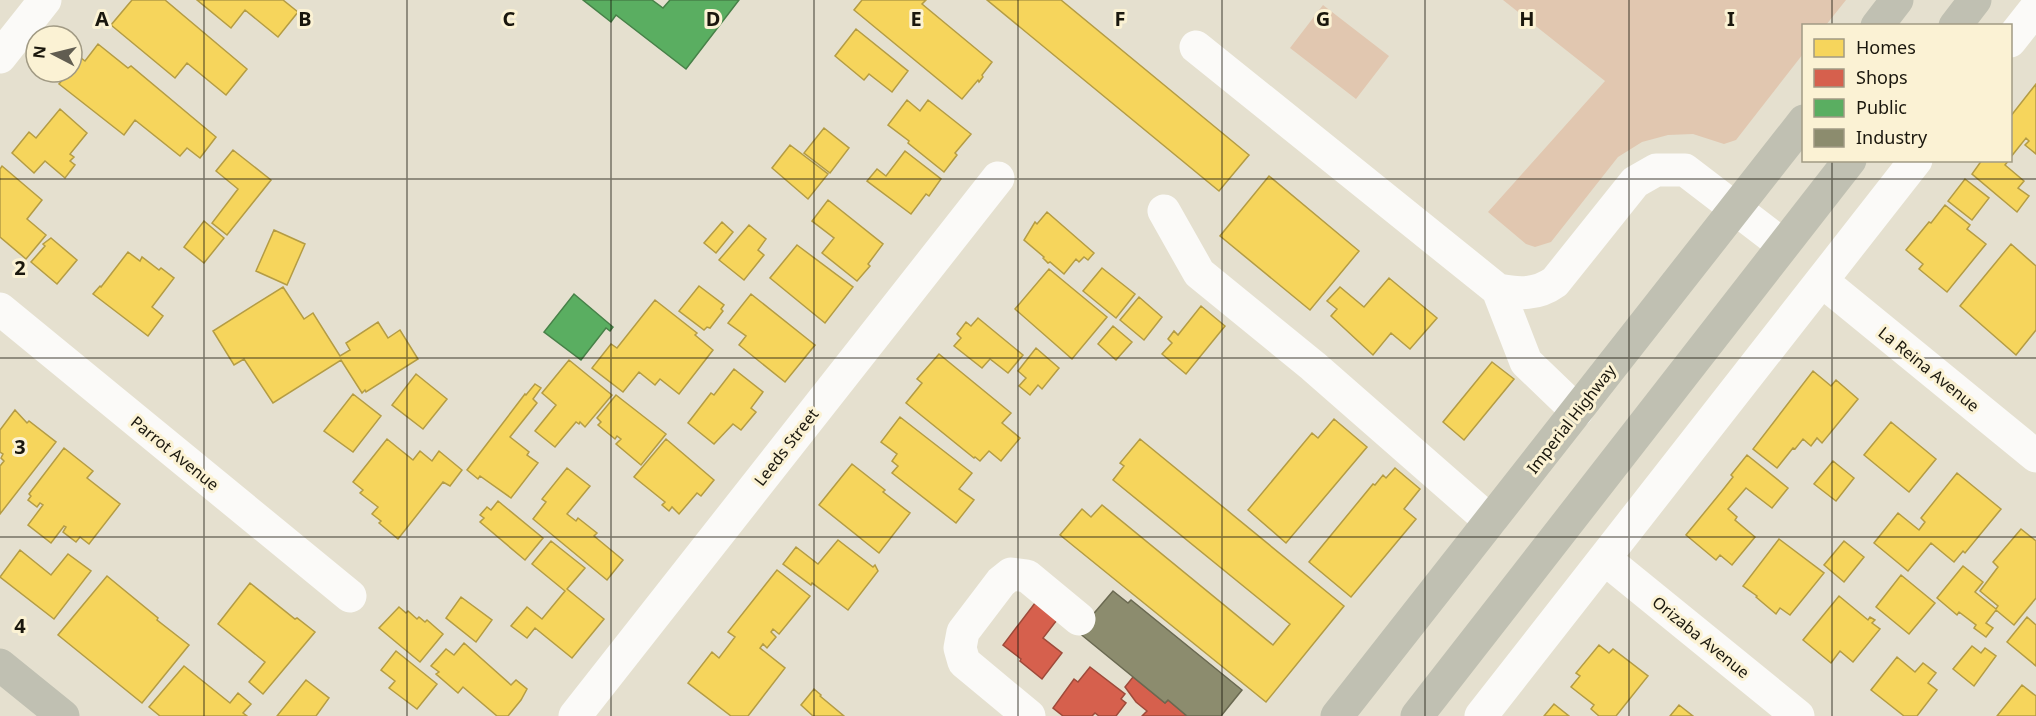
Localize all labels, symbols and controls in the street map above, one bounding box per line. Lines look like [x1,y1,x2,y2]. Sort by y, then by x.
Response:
text: A [95,5,109,32]
text: B [298,5,312,32]
text: C [503,5,516,32]
text: D [706,5,720,32]
text: E [910,5,922,32]
text: F [1115,5,1125,32]
text: G [1316,5,1330,32]
text: H [1519,5,1535,32]
text: I [1727,5,1735,32]
north arrow [24,24,84,84]
legend [1802,24,2012,162]
text: Homes [1856,35,1916,59]
text: N [27,44,51,60]
text: Shops [1856,65,1908,89]
text: Public [1856,95,1907,119]
text: Industry [1856,125,1928,149]
text: 2 [14,254,26,281]
street label: La Reina Avenue [1874,321,1984,417]
street label: Imperial Highway [1521,359,1621,478]
street label: Leeds Street [749,404,823,490]
street label: Parrot Avenue [126,411,224,495]
text: 3 [14,433,26,460]
street label: Orizaba Avenue [1648,591,1754,683]
text: 4 [14,612,26,639]

